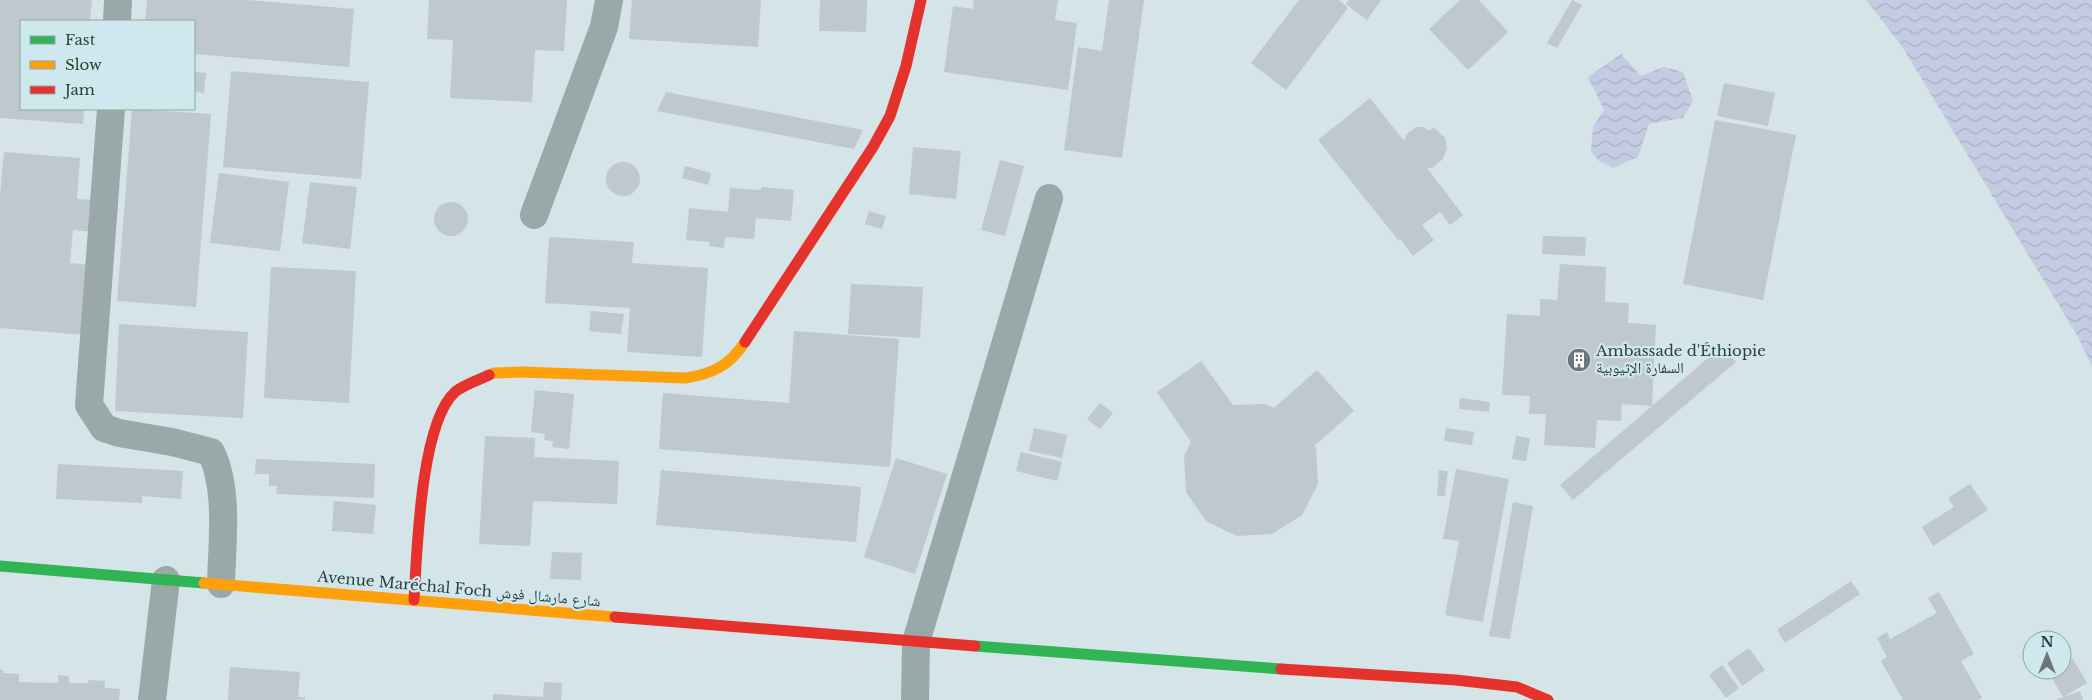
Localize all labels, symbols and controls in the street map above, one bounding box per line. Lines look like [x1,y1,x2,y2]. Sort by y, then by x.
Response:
legend [20,20,195,110]
text: Fast [65,30,96,49]
text: Slow [65,55,102,74]
text: Jam [63,80,95,99]
place label: Ambassade d'Éthiopie السفارة الإثيوبية [1595,341,1766,377]
building icon: Ambassade d'Éthiopie السفارة الإثيوبية [1566,347,1592,373]
street label: Avenue Maréchal Foch شارع مارشال فوش [316,567,602,611]
north arrow [2022,630,2072,680]
text: N [2040,633,2054,651]

